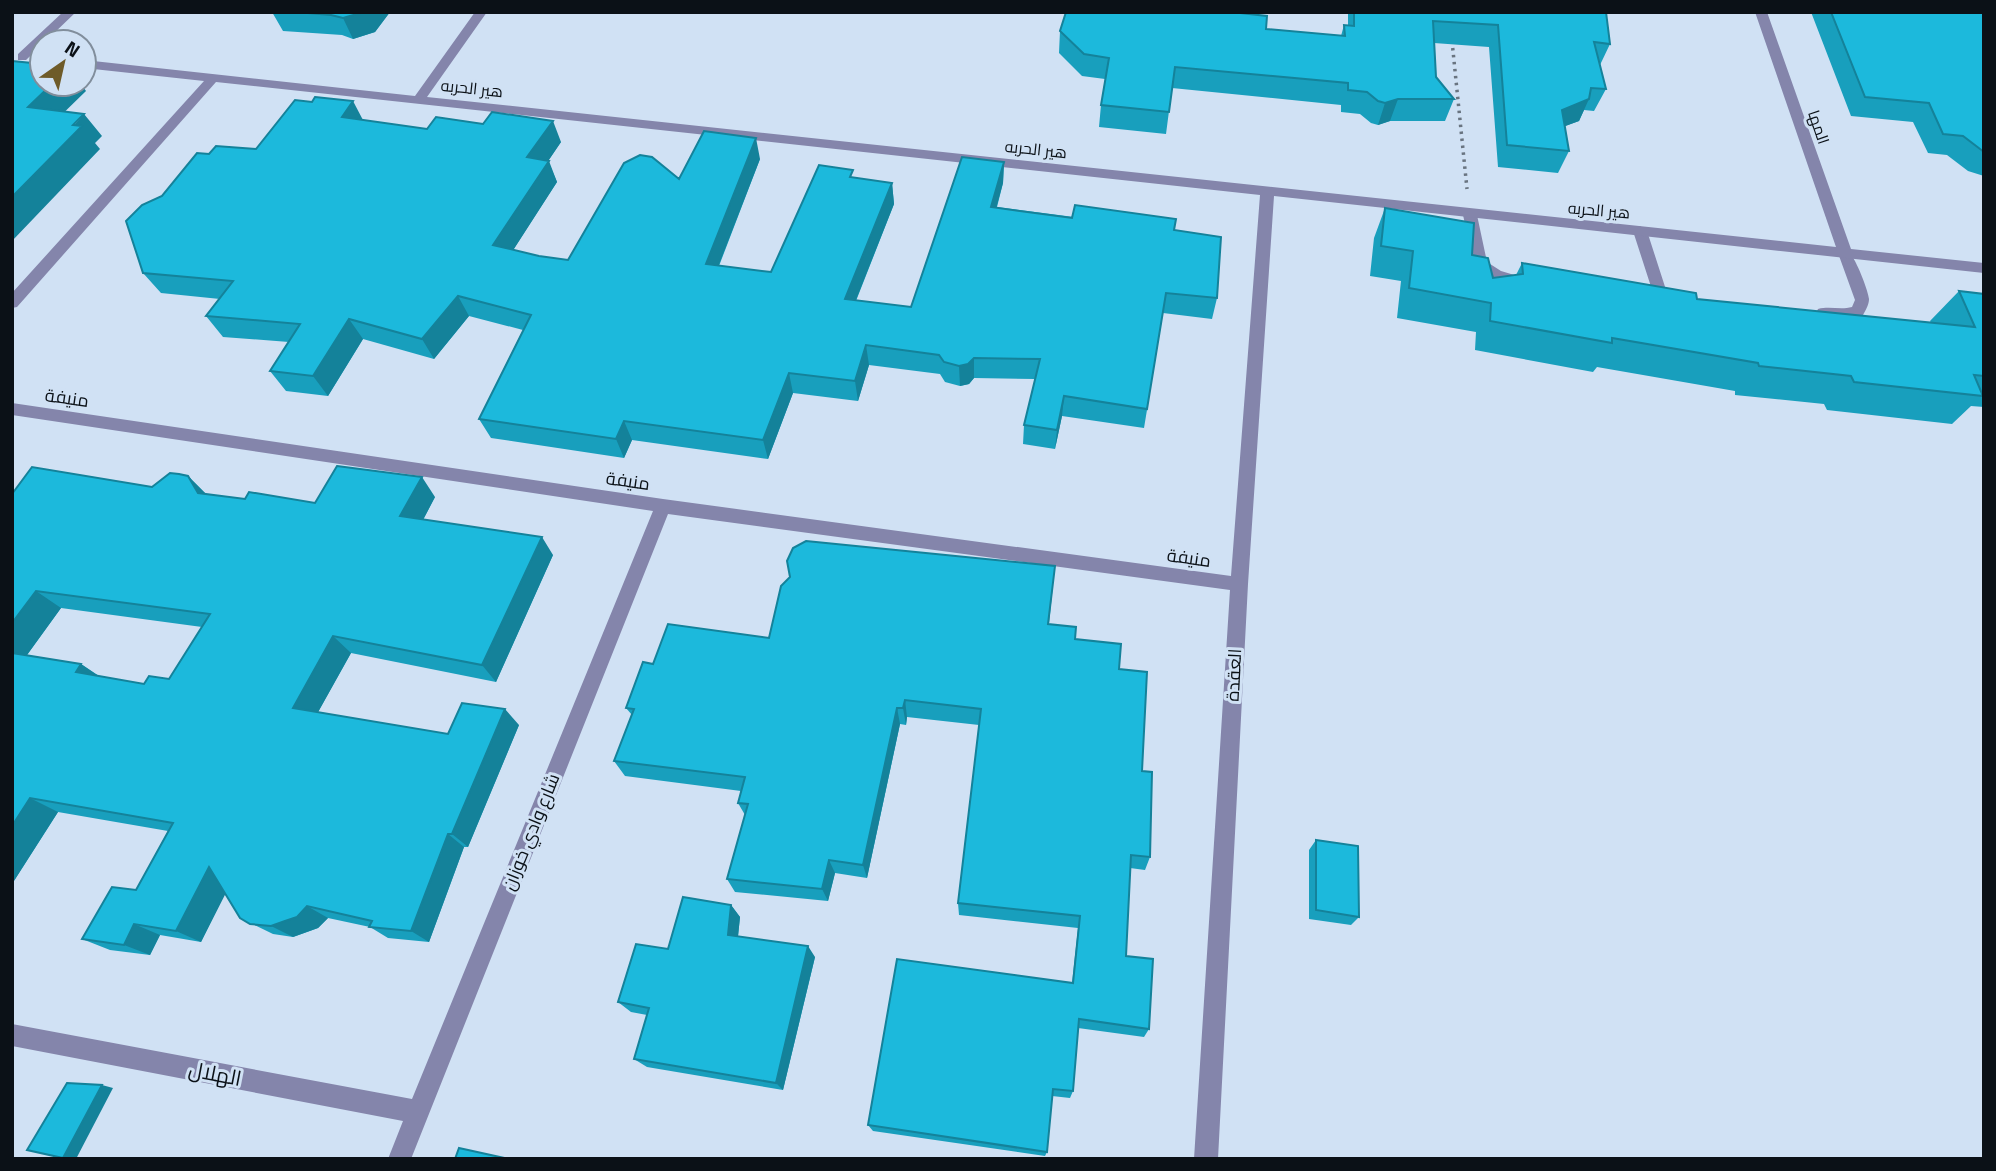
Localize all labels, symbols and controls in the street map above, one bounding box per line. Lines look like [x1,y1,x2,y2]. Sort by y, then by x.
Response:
north arrow [28,28,98,98]
text: N [59,33,86,64]
street label: هير الحربه [440,73,504,103]
street label: المها [1802,107,1836,147]
street label: هير الحربه [1004,134,1068,164]
street label: هير الحربه [1567,195,1631,225]
street label: منيفة [43,381,91,414]
street label: منيفة [604,464,652,497]
street label: منيفة [1165,541,1213,574]
street label: العقدة [1219,648,1248,702]
street label: شارع وادي خوزان [495,769,567,895]
street label: الهلال [186,1052,244,1094]

